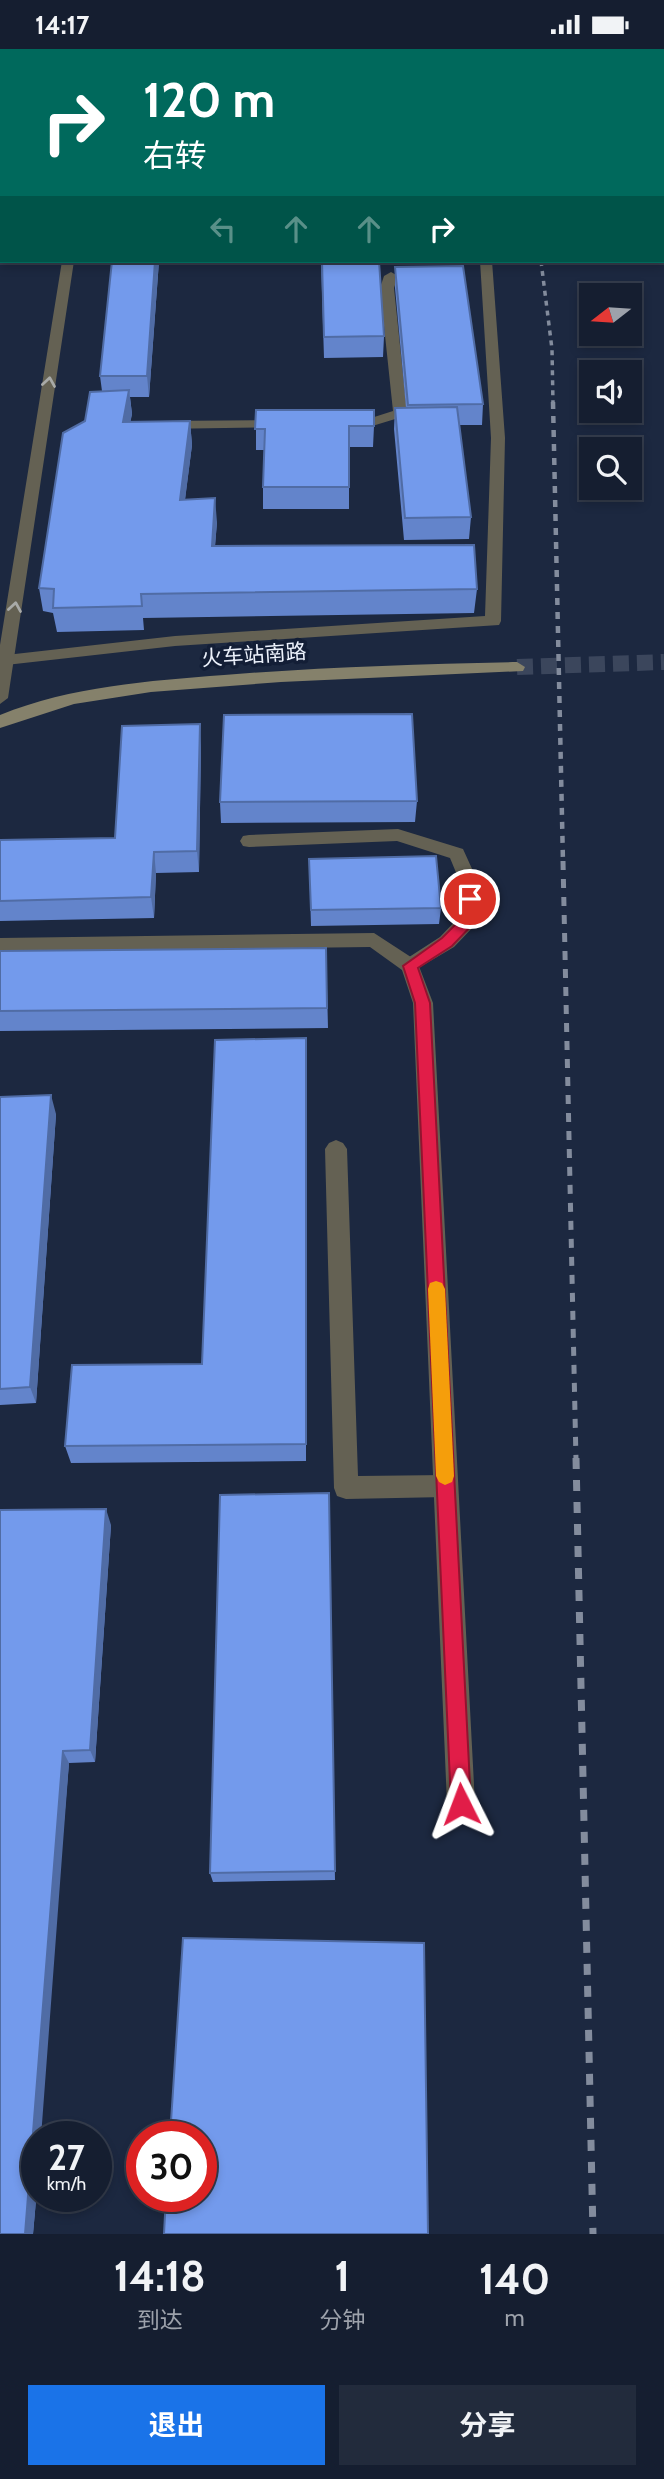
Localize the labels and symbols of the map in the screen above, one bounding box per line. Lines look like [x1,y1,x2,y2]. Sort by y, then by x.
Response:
north arrow [579,283,642,347]
one-way arrow [41,376,56,388]
one-way arrow [7,601,22,613]
street label: 火车站南路 [201,638,307,671]
pin [440,869,500,929]
position arrow [424,1767,498,1841]
speed limit sign: 30 [126,2121,217,2212]

